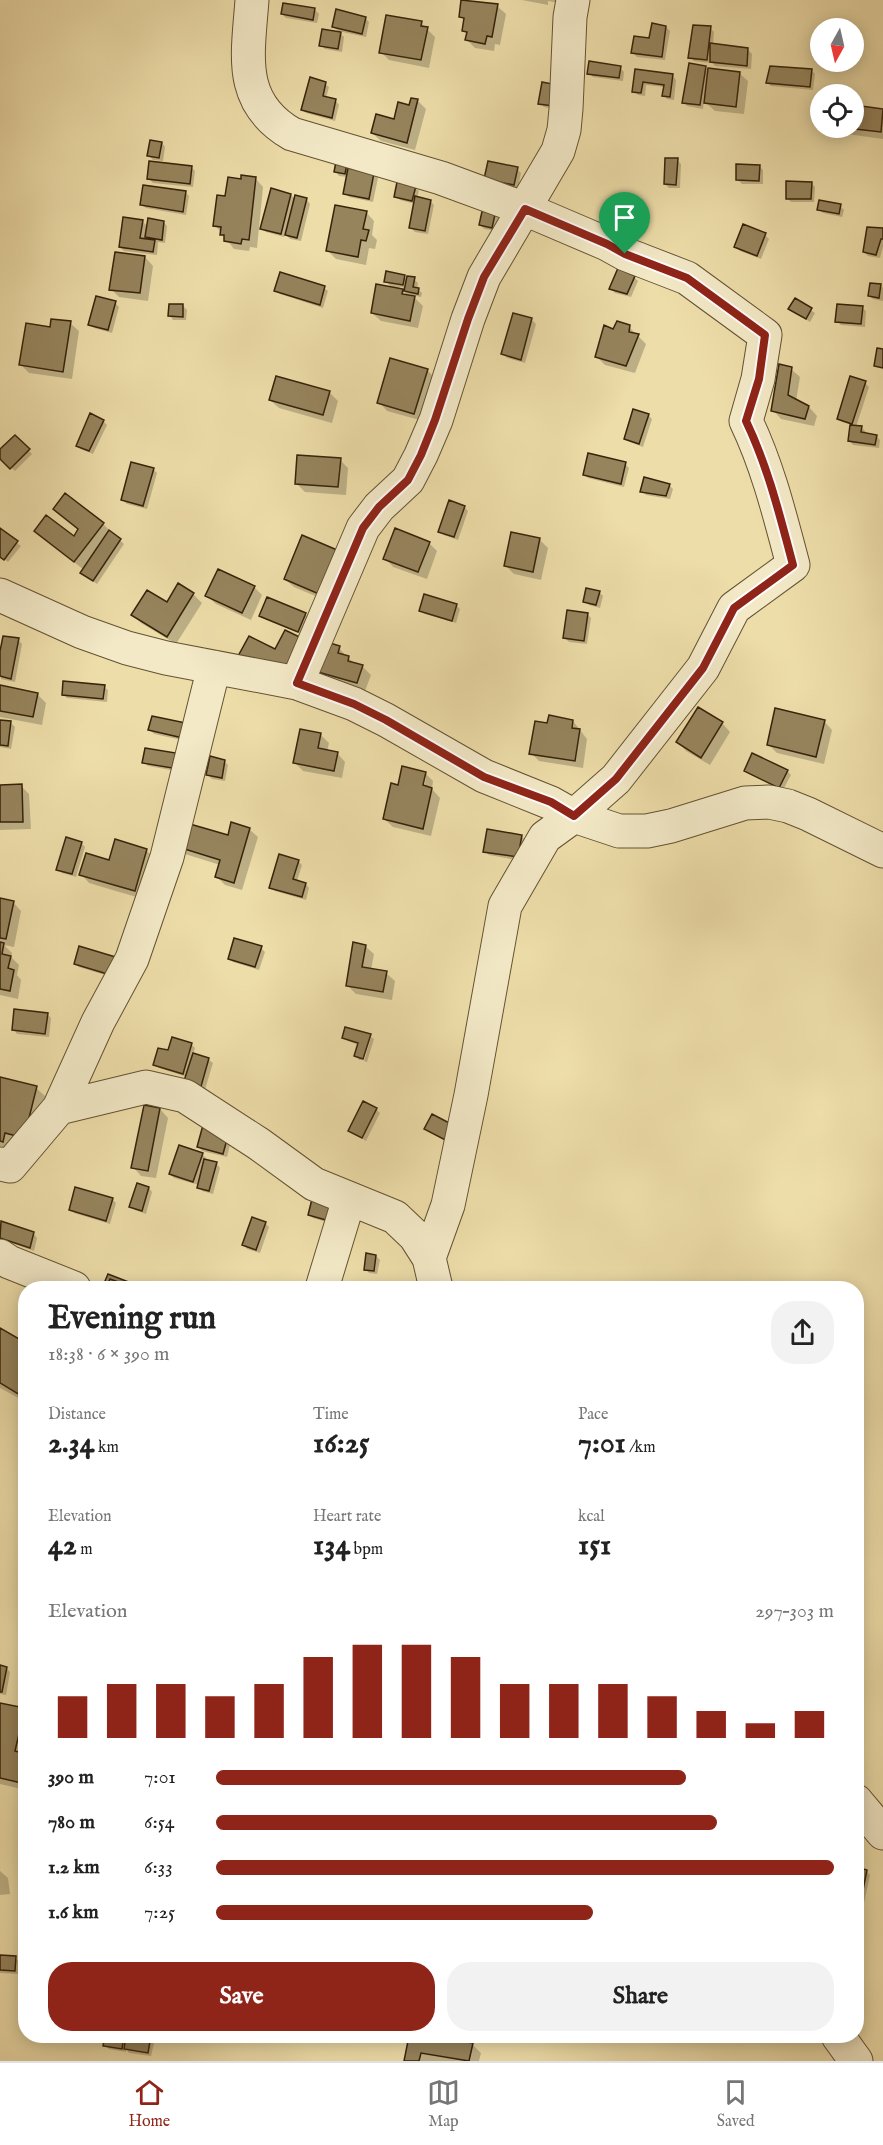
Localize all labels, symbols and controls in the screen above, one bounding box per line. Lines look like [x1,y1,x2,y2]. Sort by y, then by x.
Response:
north arrow [810,18,864,72]
map controls [810,18,864,138]
button: locate [810,84,864,138]
pin [599,192,650,254]
icon: arrive [608,201,641,234]
text: Evening run [48,1298,216,1340]
button: share [771,1301,834,1364]
text: 18:38 · 6 × 390 m [48,1342,170,1367]
text: Distance [48,1405,106,1425]
text: Time [313,1405,349,1425]
text: Pace [578,1405,608,1425]
text: 2.34 [48,1425,94,1463]
text: 16:25 [313,1425,370,1463]
text: 7:01 [578,1425,626,1463]
text: km [94,1438,119,1458]
text: /km [626,1438,656,1458]
text: Elevation [48,1507,111,1527]
text: Heart rate [313,1507,381,1527]
text: kcal [578,1507,605,1527]
text: 42 [48,1527,77,1565]
text: 134 [313,1527,350,1565]
text: 151 [578,1527,611,1565]
text: m [77,1540,93,1560]
text: bpm [350,1540,383,1560]
text: Elevation [48,1599,127,1624]
text: 297–303 m [755,1599,834,1624]
text: 390 m [48,1765,94,1790]
text: 7:01 [144,1765,176,1790]
text: 780 m [48,1810,95,1835]
text: 6:54 [144,1810,175,1835]
text: 1.2 km [48,1855,100,1880]
text: 6:33 [144,1855,173,1880]
text: 1.6 km [48,1900,99,1925]
text: 7:25 [144,1900,175,1925]
button: Save [48,1962,435,2031]
button: Share [447,1962,834,2031]
tab: Home [128,2076,170,2132]
tab: Map [427,2076,460,2132]
tab: Saved [717,2076,755,2132]

